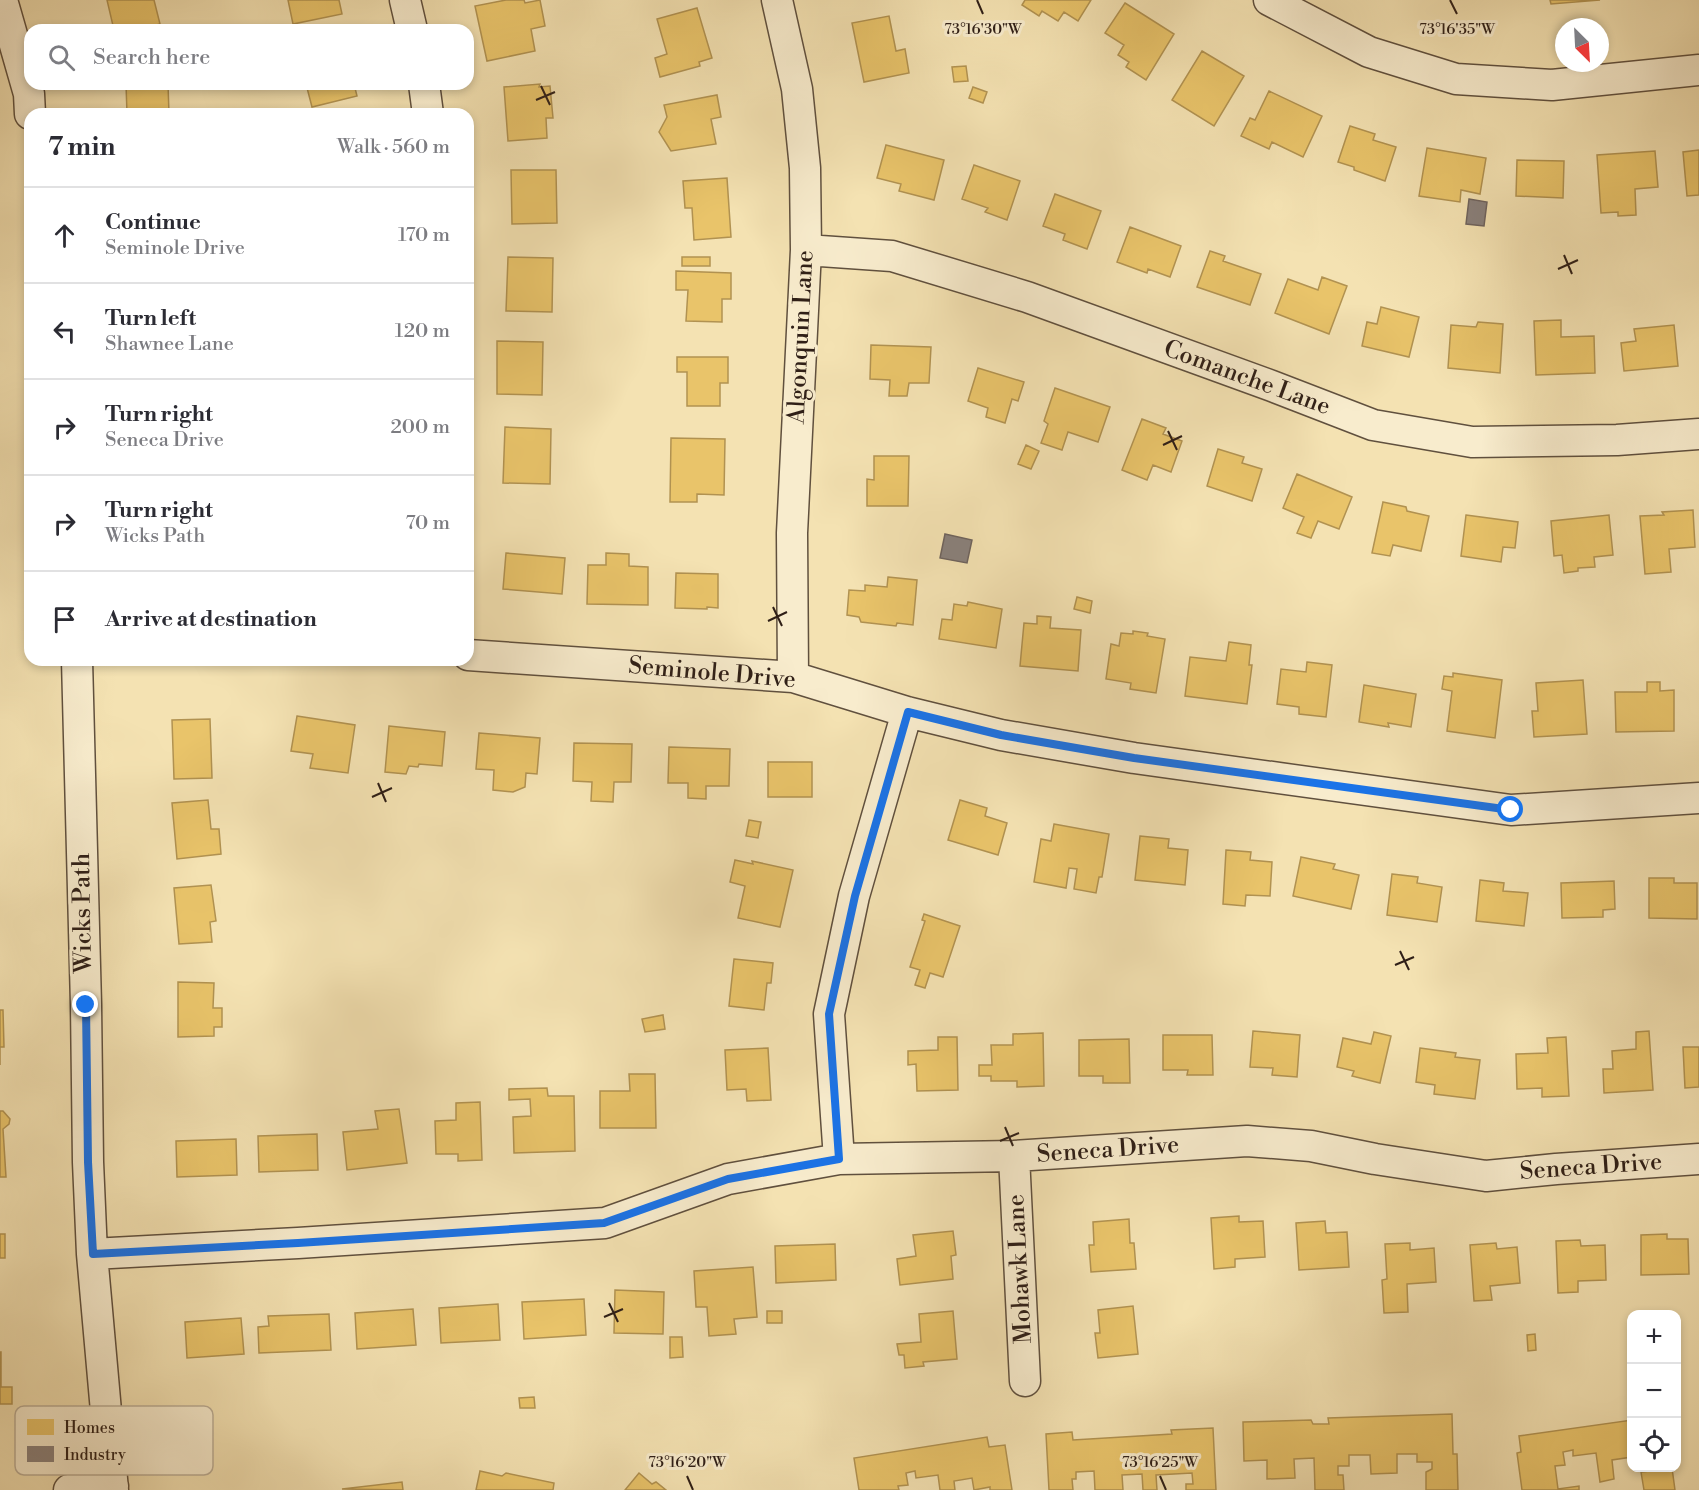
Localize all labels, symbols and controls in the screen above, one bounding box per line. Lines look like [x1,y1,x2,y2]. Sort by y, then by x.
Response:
north arrow [1555,18,1609,72]
text: 73°16'30"W [944,20,1022,39]
text: 73°16'35"W [1419,20,1495,39]
search box [24,24,474,90]
icon: search [45,41,78,74]
text: Search here [93,44,210,71]
text: 7 min [48,131,115,163]
text: Walk · 560 m [337,135,450,160]
text: Continue [105,209,201,236]
icon: ahead [48,219,81,252]
text: 170 m [398,223,450,248]
text: Seminole Drive [105,236,245,261]
street label: Algonquin Lane [781,249,821,426]
text: Turn left [105,305,196,332]
icon: left [48,315,81,348]
text: 120 m [395,319,450,344]
text: Shawnee Lane [105,332,234,357]
street label: Comanche Lane [1160,334,1334,422]
text: Turn right [105,401,213,428]
icon: right [48,411,81,444]
text: 200 m [390,415,450,440]
text: Seneca Drive [105,428,224,453]
text: Turn right [105,497,213,524]
icon: right [48,507,81,540]
text: 70 m [406,511,450,536]
text: Wicks Path [105,524,205,549]
icon: arrive [48,603,81,636]
text: Arrive at destination [105,606,317,633]
street label: Seminole Drive [627,651,797,695]
route start [1497,796,1523,822]
street label: Wicks Path [67,853,99,974]
route end [72,991,98,1017]
street label: Seneca Drive [1036,1130,1180,1170]
street label: Seneca Drive [1519,1147,1663,1187]
street label: Mohawk Lane [1001,1194,1039,1344]
map controls [1627,1310,1681,1472]
button: + [1627,1310,1681,1364]
button: − [1627,1364,1681,1418]
legend [15,1406,213,1475]
text: Homes [64,1418,115,1438]
button: locate [1627,1418,1681,1472]
text: Industry [64,1445,126,1465]
text: 73°16'20"W [648,1453,726,1472]
text: 73°16'25"W [1122,1453,1198,1472]

